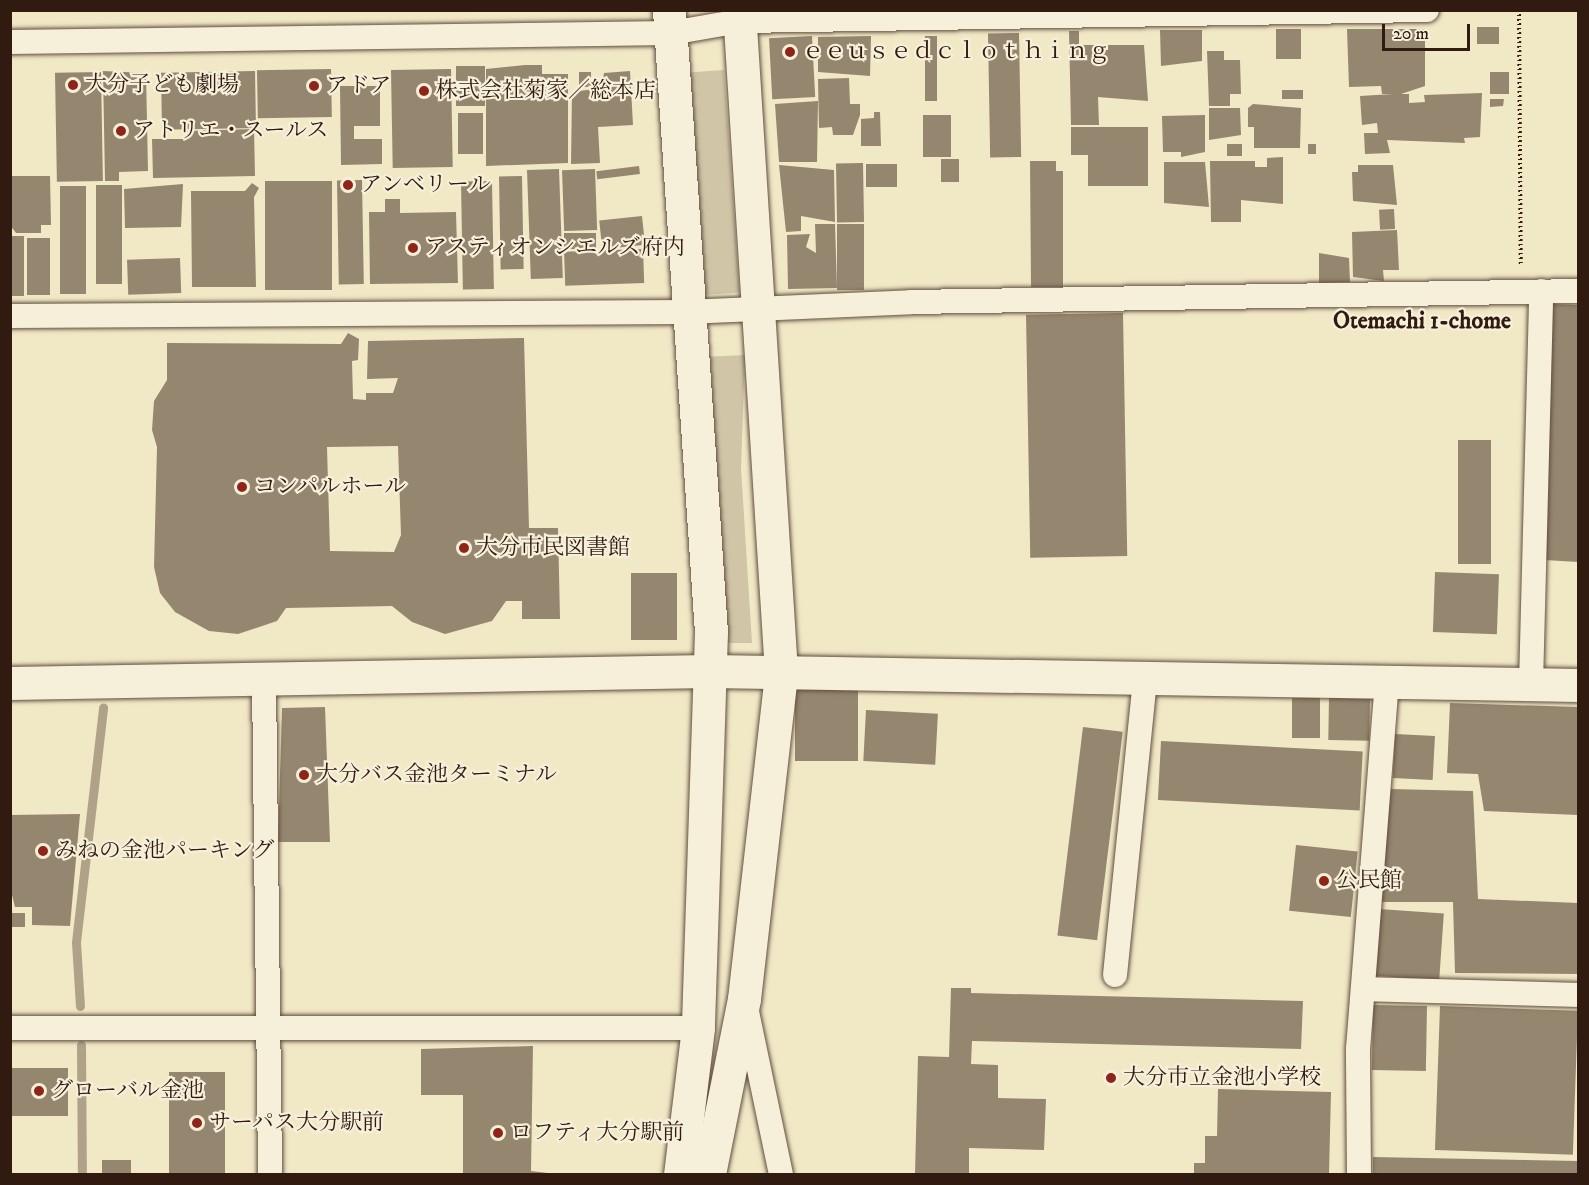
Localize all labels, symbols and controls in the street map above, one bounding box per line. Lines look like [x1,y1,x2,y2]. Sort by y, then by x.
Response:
scale bar [1385,12,1474,50]
text: 20 m [1393,23,1429,45]
place label: ｅｅｕｓｅｄｃｌｏｔｈｉｎｇ [802,39,1110,65]
marker: ｅｅｕｓｅｄｃｌｏｔｈｉｎｇ [783,45,797,59]
place label: 大分子ども劇場 [85,72,239,98]
place label: アドア [326,73,392,99]
marker: 大分子ども劇場 [66,78,80,92]
place label: 株式会社菊家／総本店 [436,78,656,104]
marker: アドア [307,79,321,93]
marker: 株式会社菊家／総本店 [417,84,431,98]
place label: アトリエ・スールス [133,118,330,144]
marker: アトリエ・スールス [114,124,128,138]
place label: アンベリール [360,172,492,198]
marker: アンベリール [341,178,355,192]
place label: アスティオンシエルズ府内 [425,235,689,261]
marker: アスティオンシエルズ府内 [406,241,420,255]
district label: Otemachi 1-chome [1333,308,1511,336]
place label: コンパルホール [254,474,408,500]
marker: コンパルホール [235,480,249,494]
place label: 大分市民図書館 [476,535,630,561]
marker: 大分市民図書館 [457,541,471,555]
place label: 大分バス金池ターミナル [316,762,558,788]
marker: 大分バス金池ターミナル [297,768,311,782]
place label: みねの金池パーキング [55,838,275,864]
marker: みねの金池パーキング [36,844,50,858]
place label: 公民館 [1336,868,1402,894]
marker: 公民館 [1317,874,1331,888]
place label: 大分市立金池小学校 [1123,1065,1321,1091]
marker: 大分市立金池小学校 [1104,1071,1118,1085]
place label: グローバル金池 [51,1078,205,1104]
marker: グローバル金池 [32,1084,46,1098]
place label: サーパス大分駅前 [209,1110,385,1136]
marker: サーパス大分駅前 [190,1116,204,1130]
place label: ロフティ大分駅前 [510,1120,686,1146]
marker: ロフティ大分駅前 [491,1126,505,1140]

